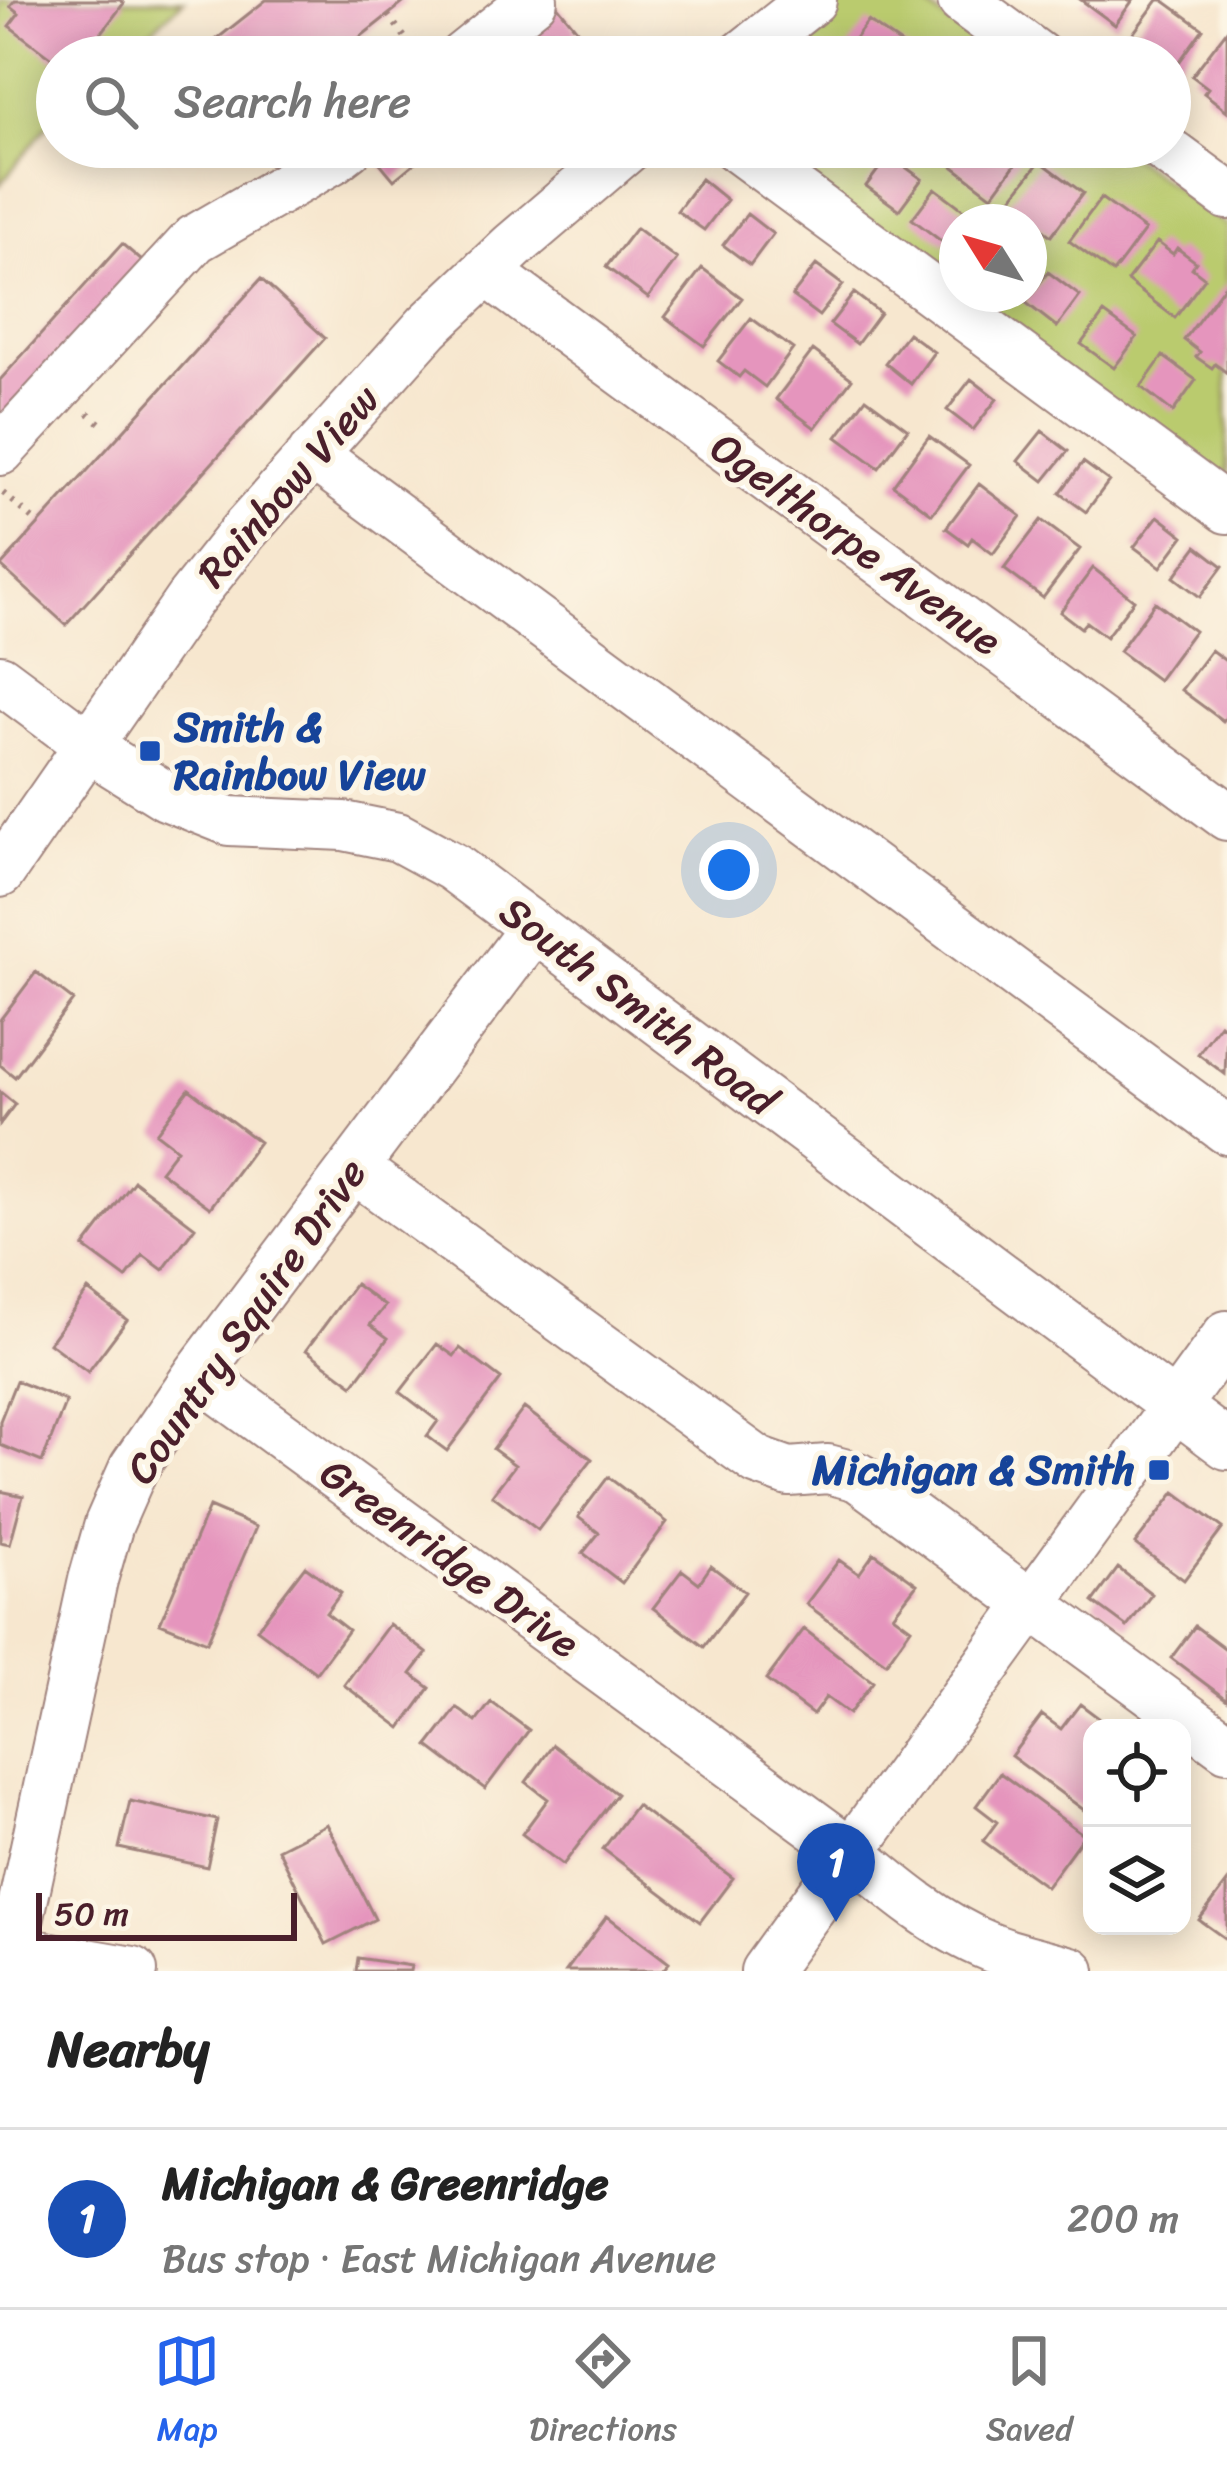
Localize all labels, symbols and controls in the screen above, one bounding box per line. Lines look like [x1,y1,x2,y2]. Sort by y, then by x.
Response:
search box [36,36,1191,168]
text: Search here [174,62,411,142]
icon: search [78,69,144,135]
north arrow [939,204,1047,312]
street label: Rainbow View [178,366,399,605]
street label: Ogelthorpe Avenue [694,412,1018,676]
place label: Smith & Rainbow View [173,690,426,812]
marker: Smith & Rainbow View [137,738,163,764]
your location [699,840,759,900]
street label: South Smith Road [483,876,795,1137]
street label: Country Squire Drive [105,1142,387,1500]
place label: Michigan & Smith [811,1433,1135,1507]
street label: Greenridge Drive [304,1438,596,1678]
marker: Michigan & Smith [1146,1457,1172,1483]
map controls [1083,1719,1191,1935]
button: locate [1083,1719,1191,1827]
pin: 1 [797,1823,875,1922]
button: layers [1083,1827,1191,1935]
text: 50 m [54,1885,129,1943]
scale bar [36,1887,297,1940]
text: Nearby [48,2004,209,2094]
text: Michigan & Greenridge [162,2144,609,2224]
text: 1 [79,2184,95,2253]
text: 200 m [1067,2184,1179,2253]
text: Bus stop · East Michigan Avenue [162,2224,716,2293]
tab: Map [154,2328,220,2458]
tab: Directions [529,2328,677,2458]
tab: Saved [986,2328,1073,2458]

